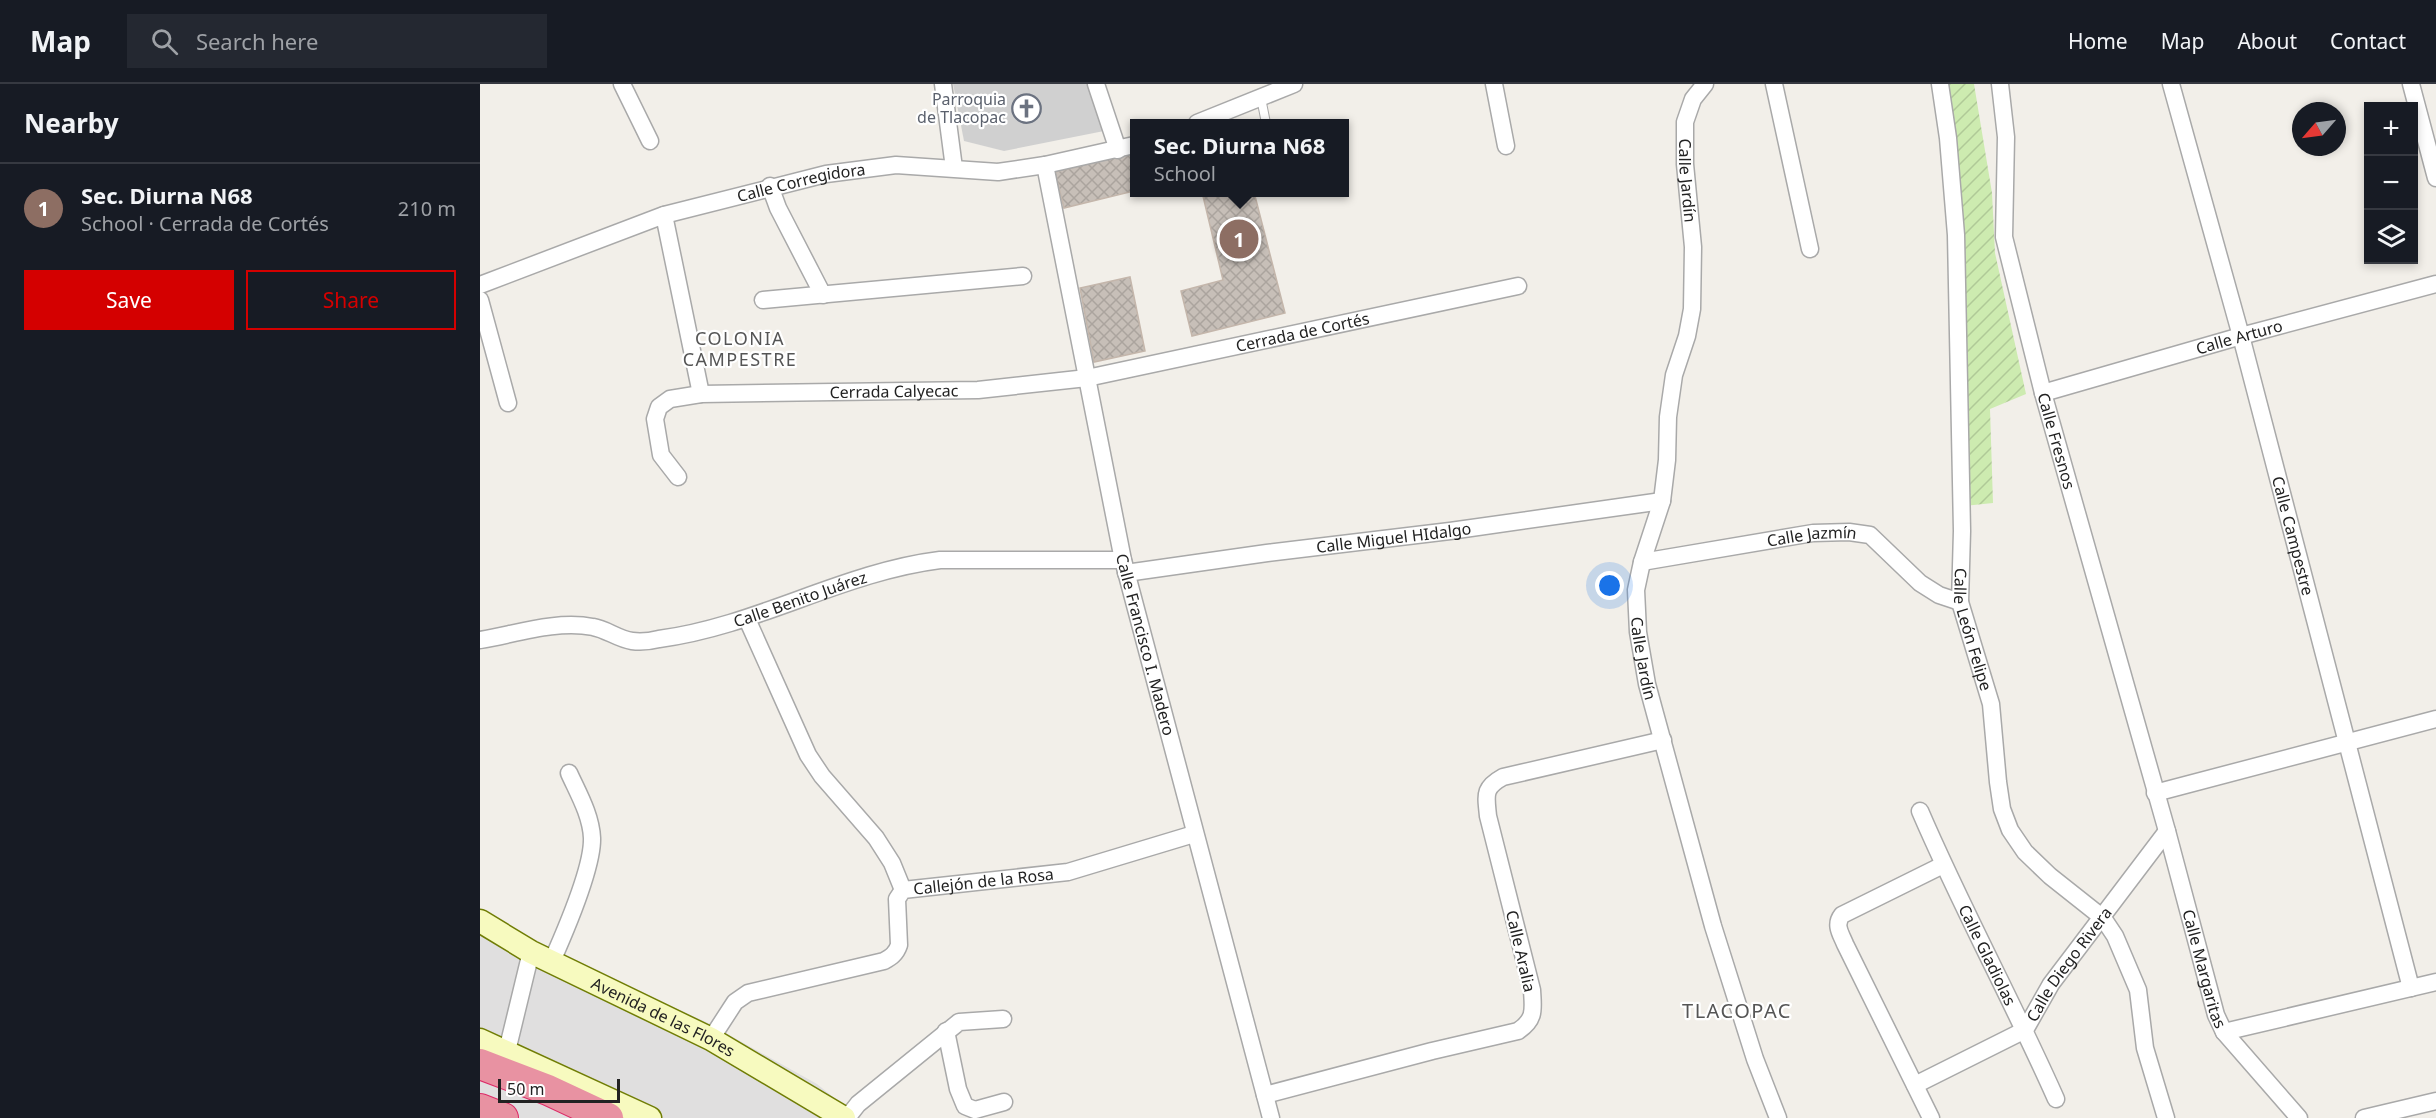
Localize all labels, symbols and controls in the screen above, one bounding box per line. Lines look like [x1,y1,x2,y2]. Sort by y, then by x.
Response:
search box [127,14,547,68]
text: Map [30,22,91,60]
icon: search [148,25,181,58]
text: Search here [196,26,318,56]
text: Home [2068,27,2128,55]
text: Map [2161,27,2204,55]
text: About [2237,27,2297,55]
text: Contact [2330,27,2406,55]
place label: Parroquia de Tlacopac [917,88,1006,128]
church icon: Parroquia de Tlacopac [1011,92,1043,124]
north arrow [2292,102,2346,156]
map controls [2364,102,2418,264]
button: + [2364,102,2418,156]
text: Nearby [24,105,119,141]
popup [1130,119,1349,197]
text: Sec. Diurna N68 [1154,130,1325,160]
street label: Calle Jardín [1674,138,1702,223]
button: − [2364,156,2418,210]
street label: Calle Corregidora [735,158,867,207]
text: School [1154,160,1216,187]
text: Sec. Diurna N68 [81,180,253,210]
text: 1 [38,195,49,222]
text: 210 m [398,195,456,222]
text: School · Cerrada de Cortés [81,210,329,237]
button: layers [2364,210,2418,264]
pin: 1 [1220,216,1258,262]
button: Save [24,270,234,330]
button: Share [246,270,456,330]
street label: Cerrada de Cortés [1234,307,1371,357]
street label: Calle Arturo [2193,314,2285,359]
district label: COLONIA CAMPESTRE [683,326,797,371]
street label: Cerrada Calyecac [829,379,959,403]
street label: Calle Fresnos [2032,390,2081,492]
street label: Calle Campestre [2267,474,2319,598]
street label: Calle Miguel HIdalgo [1315,517,1473,558]
street label: Calle Jazmín [1765,521,1858,552]
street label: Calle Francisco I. Madero [1111,552,1180,738]
street label: Calle Benito Juárez [731,566,869,632]
street label: Calle León Felipe [1949,568,1997,693]
your location [1595,571,1624,600]
street label: Calle Jardín [1626,616,1662,702]
street label: Callejón de la Rosa [912,863,1055,900]
street label: Calle Gladiolas [1953,901,2021,1009]
street label: Calle Diego Rivera [2021,902,2117,1026]
street label: Calle Margaritas [2177,907,2232,1032]
street label: Calle Aralia [1501,908,1541,994]
street label: Avenida de las Flores [588,972,739,1062]
district label: TLACOPAC [1682,997,1792,1024]
scale bar [498,1076,620,1104]
text: 50 m [507,1078,544,1100]

